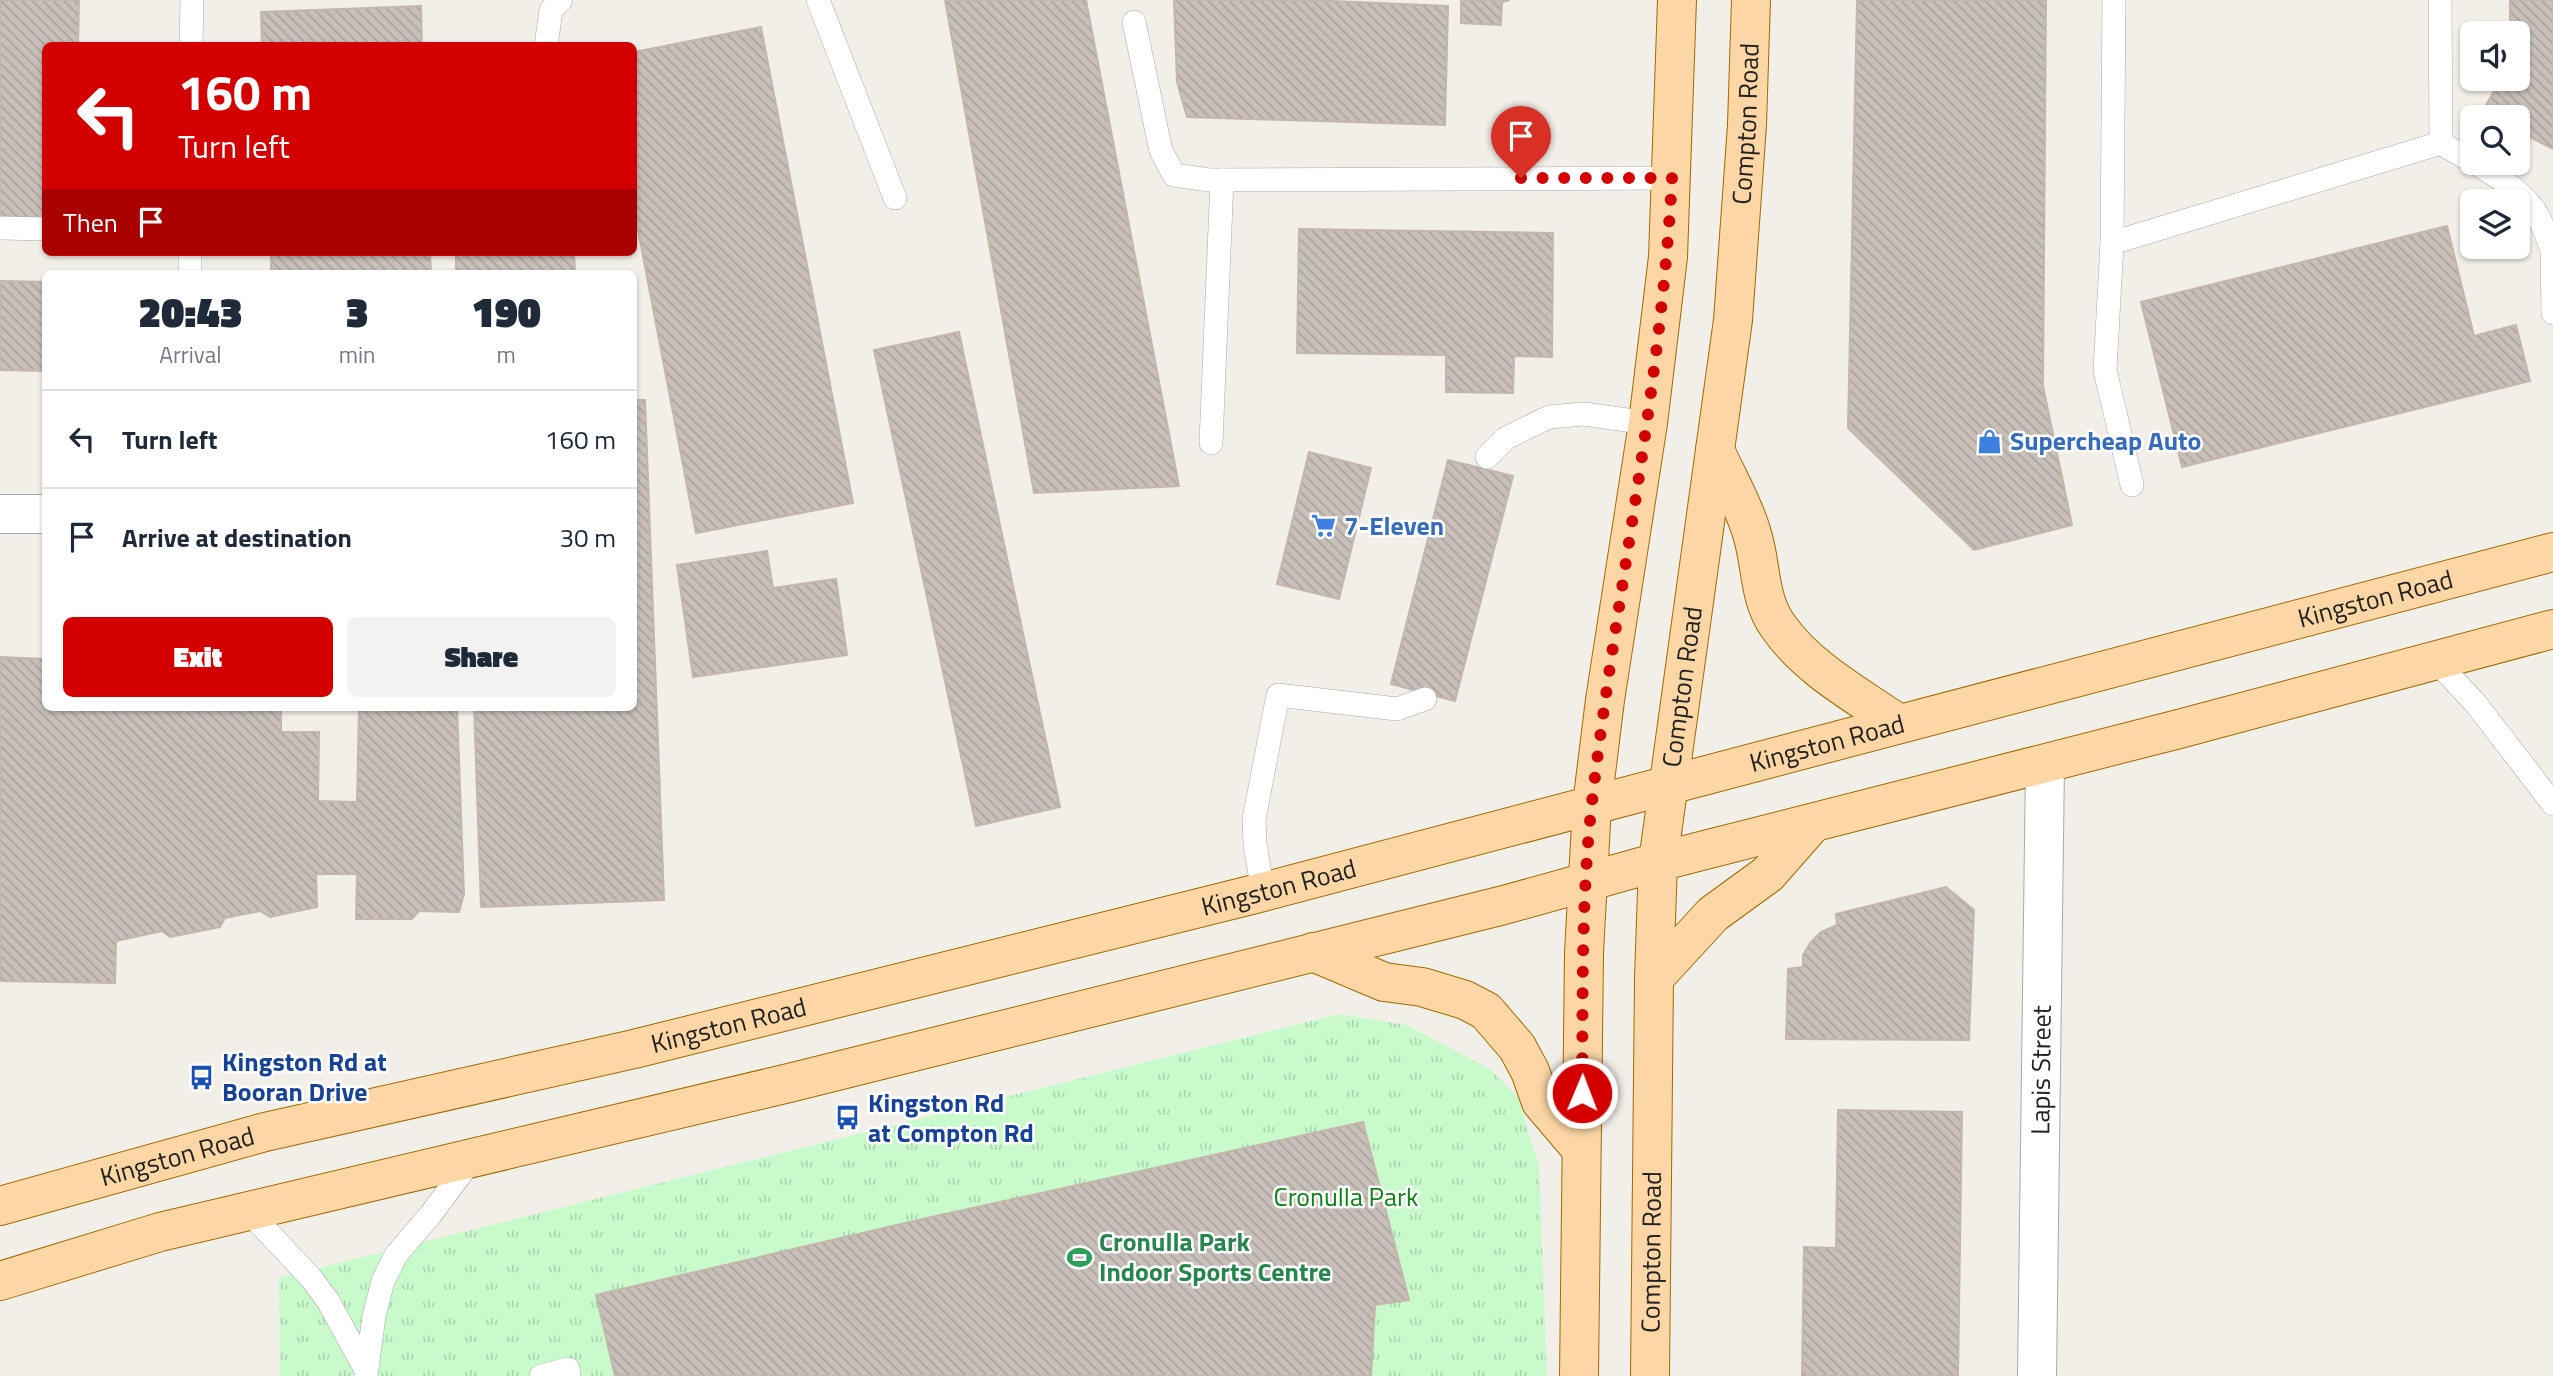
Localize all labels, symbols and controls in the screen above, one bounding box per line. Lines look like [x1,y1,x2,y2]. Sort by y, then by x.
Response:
map controls [2460,21,2530,259]
button: sound [2460,21,2530,91]
street label: Compton Road [1721,42,1769,206]
text: 160 m [178,54,312,129]
icon: left [63,70,154,161]
button: search [2460,105,2530,175]
pin [1491,106,1551,178]
icon: arrive [1502,117,1540,155]
text: Turn left [178,122,290,170]
button: layers [2460,189,2530,259]
text: Then [63,203,118,242]
icon: arrive [132,203,170,241]
text: 20:43 [138,279,243,343]
text: 3 [346,279,369,343]
text: 190 [472,279,541,343]
text: Arrival [159,337,222,372]
text: min [339,337,375,372]
text: m [497,337,516,372]
icon: left [63,420,101,458]
text: Turn left [122,420,217,459]
text: 160 m [545,420,616,459]
place label: Supercheap Auto [2010,421,2201,460]
shop icon: Supercheap Auto [1976,427,2004,455]
place label: 7-Eleven [1344,506,1444,545]
supermarket icon: 7-Eleven [1310,512,1338,540]
icon: arrive [63,518,101,556]
text: Arrive at destination [122,518,352,557]
text: 30 m [559,518,616,557]
street label: Kingston Road [2293,559,2457,637]
street label: Compton Road [1651,604,1712,770]
button: Exit [63,617,333,697]
button: Share [347,617,616,697]
street label: Kingston Road [1745,704,1909,782]
street label: Kingston Road [1197,848,1360,926]
street label: Kingston Road [647,987,810,1063]
street label: Lapis Street [2020,1005,2061,1135]
place label: Kingston Rd at Booran Drive [222,1042,387,1111]
position arrow [1545,1056,1619,1130]
bus stop icon: Kingston Rd at Booran Drive [188,1063,216,1091]
place label: Kingston Rd at Compton Rd [868,1083,1034,1152]
bus stop icon: Kingston Rd at Compton Rd [834,1104,862,1132]
street label: Kingston Road [95,1116,259,1196]
street label: Compton Road [1630,1171,1671,1333]
park label: Cronulla Park [1274,1177,1418,1216]
place label: Cronulla Park Indoor Sports Centre [1099,1222,1331,1291]
sports icon: Cronulla Park Indoor Sports Centre [1065,1243,1093,1271]

